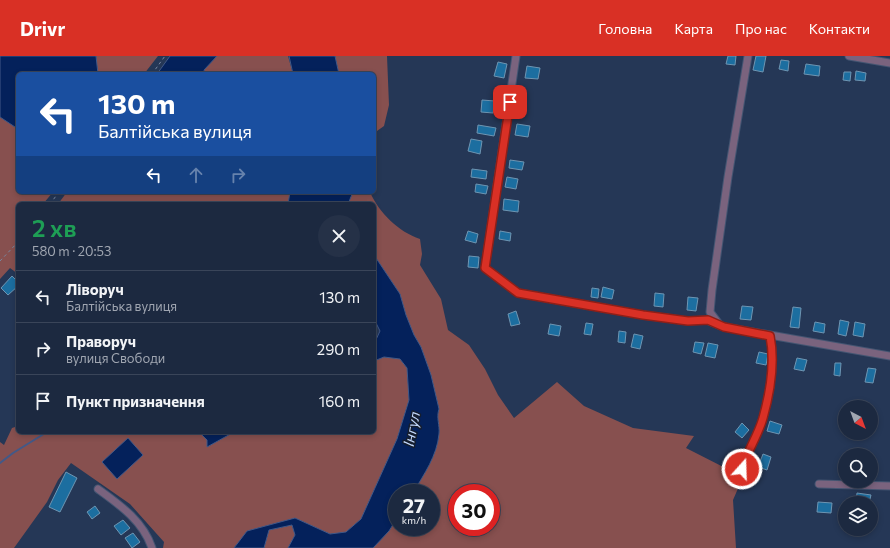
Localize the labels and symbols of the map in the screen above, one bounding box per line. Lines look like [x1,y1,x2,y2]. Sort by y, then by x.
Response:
pin [493,85,527,119]
north arrow [838,400,878,440]
water label: Інгул [399,409,423,448]
position arrow [721,448,763,490]
speed limit sign: 30 [448,484,500,536]

